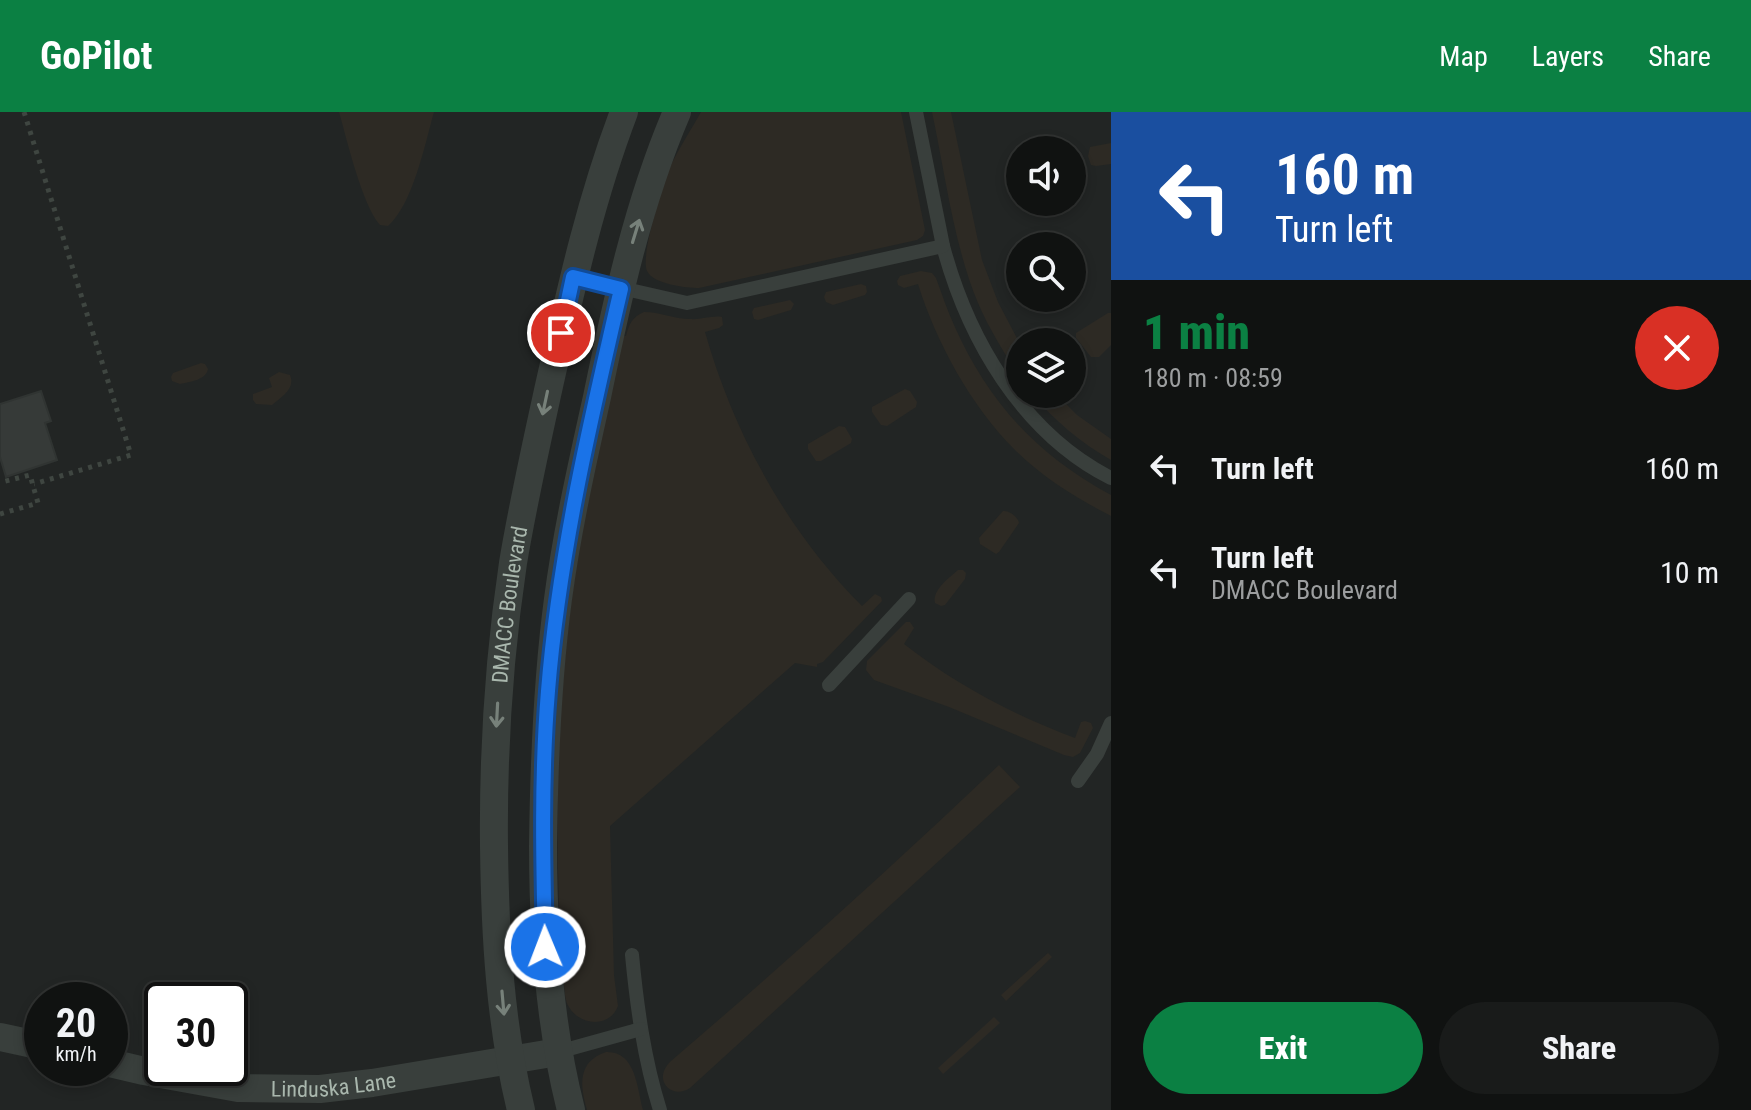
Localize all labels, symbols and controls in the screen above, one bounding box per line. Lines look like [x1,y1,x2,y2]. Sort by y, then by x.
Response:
text: GoPilot [40,34,152,78]
text: Map [1439,40,1488,73]
text: Layers [1532,40,1604,73]
text: Share [1648,40,1711,73]
map controls [1006,136,1086,408]
button: sound [1006,136,1086,216]
text: 160 m [1275,142,1414,208]
icon: left [1143,144,1247,248]
text: Turn left [1275,209,1393,251]
one-way arrow [629,219,644,245]
button: search [1006,232,1086,312]
pin [527,299,595,367]
text: 1 min [1143,304,1250,361]
button: close [1635,306,1719,390]
icon: arrive [539,311,583,355]
button: layers [1006,328,1086,408]
text: 180 m · 08:59 [1143,363,1283,393]
one-way arrow [537,390,552,415]
icon: left [1143,446,1187,490]
text: Turn left [1211,451,1314,486]
text: 160 m [1645,451,1719,486]
street label: DMACC Boulevard [487,524,532,684]
text: Turn left [1211,540,1314,575]
icon: left [1143,550,1187,594]
text: 10 m [1660,555,1719,590]
text: DMACC Boulevard [1211,575,1398,605]
one-way arrow [489,701,504,728]
position arrow [503,905,587,989]
speed limit sign: 30 [144,982,248,1086]
one-way arrow [495,989,510,1015]
text: 20 [56,1000,96,1047]
button: Exit [1143,1002,1423,1094]
button: Share [1439,1002,1719,1094]
text: km/h [55,1042,97,1066]
street label: Linduska Lane [271,1067,398,1102]

